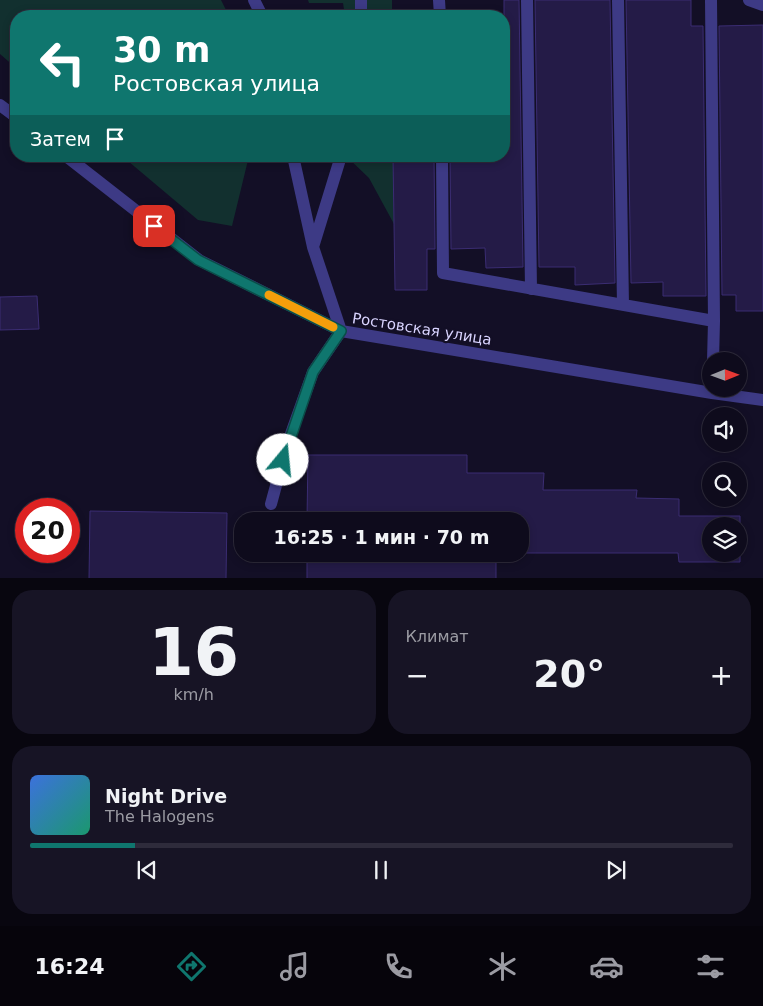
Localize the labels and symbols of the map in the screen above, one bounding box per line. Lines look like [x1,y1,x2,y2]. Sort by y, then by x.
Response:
pin [133,205,175,247]
street label: Ростовская улица [351,309,493,349]
north arrow [702,352,748,398]
position arrow [256,433,308,485]
speed limit sign: 20 [15,498,80,563]

